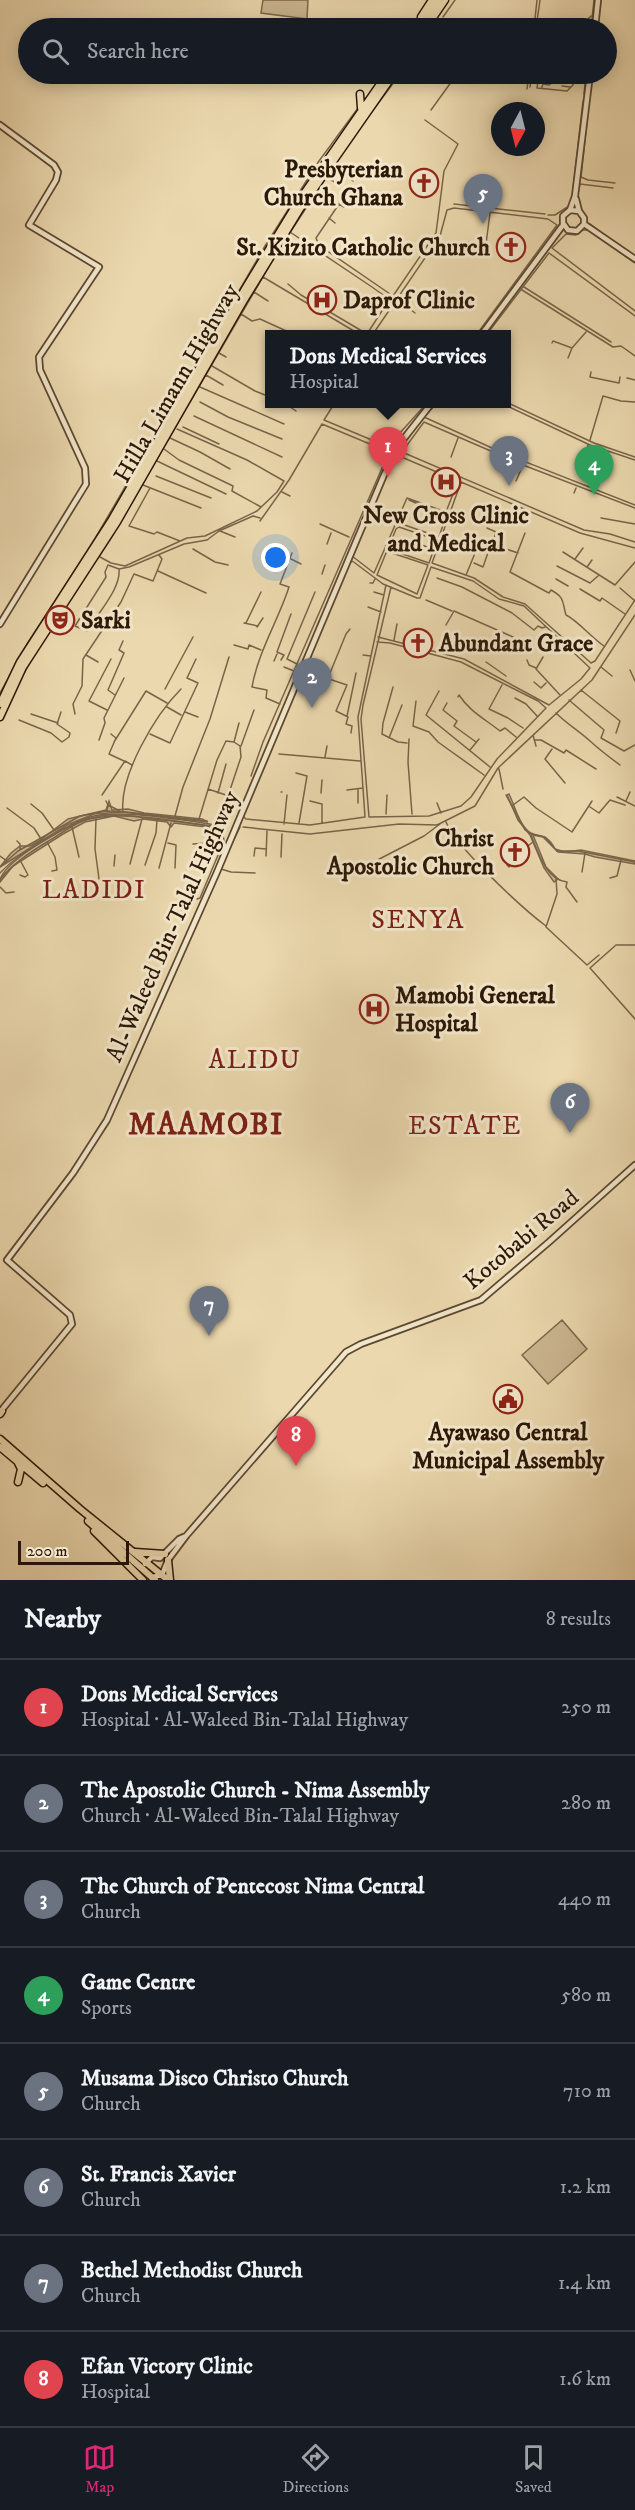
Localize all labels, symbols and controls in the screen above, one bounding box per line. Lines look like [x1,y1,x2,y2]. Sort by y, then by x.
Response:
search box [18,18,617,84]
icon: search [39,35,72,68]
text: Search here [87,38,189,65]
north arrow [491,102,545,156]
place label: Presbyterian Church Ghana [264,155,404,213]
church icon: Presbyterian Church Ghana [408,167,440,199]
pin: 5 [464,174,502,224]
church icon: St. Kizito Catholic Church [495,231,527,263]
place label: St. Kizito Catholic Church [236,233,490,263]
street label: Hilla Limann Highway [108,278,246,489]
hospital icon: Daprof Clinic [306,284,338,316]
place label: Daprof Clinic [343,286,475,316]
popup [265,330,511,408]
text: Dons Medical Services [290,343,486,370]
text: Hospital [290,370,359,395]
pin: 1 [368,428,408,477]
pin: 3 [490,436,528,486]
pin: 4 [574,446,614,495]
hospital icon: New Cross Clinic and Medical [430,466,462,498]
place label: New Cross Clinic and Medical [363,501,529,559]
your location [261,543,290,572]
theatre icon: Sarki [44,604,76,636]
place label: Sarki [81,606,131,636]
church icon: Abundant Grace [402,627,434,659]
place label: Abundant Grace [438,629,593,659]
pin: 2 [292,658,332,708]
street label: Al-Waleed Bin-Talal Highway [99,786,247,1067]
place label: Christ Apostolic Church [326,824,494,882]
church icon: Christ Apostolic Church [499,836,531,868]
district label: LADIDI [42,874,146,907]
district label: SENYA [371,904,465,937]
place label: Mamobi General Hospital [395,981,556,1039]
hospital icon: Mamobi General Hospital [358,993,390,1025]
district label: ALIDU [209,1044,301,1077]
pin: 6 [550,1084,590,1133]
district label: MAAMOBI [128,1107,284,1144]
district label: ESTATE [408,1110,522,1143]
street label: Kotobabi Road [458,1183,585,1297]
pin: 7 [190,1286,228,1336]
public building icon: Ayawaso Central Municipal Assembly [492,1383,524,1415]
pin: 8 [276,1416,316,1466]
place label: Ayawaso Central Municipal Assembly [412,1418,604,1476]
scale bar [18,1538,129,1566]
text: 200 m [27,1541,68,1561]
text: Nearby [24,1603,101,1636]
text: 8 results [546,1607,611,1632]
text: Dons Medical Services [81,1681,278,1708]
text: 1 [40,1695,47,1720]
text: 250 m [561,1695,611,1720]
text: Hospital · Al-Waleed Bin-Talal Highway [81,1708,408,1733]
text: The Apostolic Church - Nima Assembly [81,1777,429,1804]
text: 2 [39,1791,48,1816]
text: 280 m [561,1791,611,1816]
text: Church · Al-Waleed Bin-Talal Highway [81,1804,399,1829]
text: The Church of Pentecost Nima Central [81,1873,424,1900]
text: 3 [40,1887,47,1912]
text: 440 m [558,1887,611,1912]
text: Church [81,1900,141,1925]
text: Game Centre [81,1969,195,1996]
text: 4 [38,1983,49,2008]
text: 580 m [561,1983,611,2008]
text: Sports [81,1996,132,2021]
text: Musama Disco Christo Church [81,2065,349,2092]
text: 5 [39,2079,48,2104]
text: 710 m [563,2079,611,2104]
text: Church [81,2092,141,2117]
text: St. Francis Xavier [81,2161,236,2188]
text: 6 [38,2175,49,2200]
text: 1.2 km [560,2175,611,2200]
text: Church [81,2188,141,2213]
text: Bethel Methodist Church [81,2257,303,2284]
text: 7 [38,2271,49,2296]
text: 1.4 km [558,2271,611,2296]
text: Church [81,2284,141,2309]
text: Efan Victory Clinic [81,2353,253,2380]
text: 8 [38,2367,49,2392]
text: 1.6 km [559,2367,611,2392]
text: Hospital [81,2380,150,2405]
tab: Map [83,2441,116,2497]
tab: Directions [282,2441,349,2497]
tab: Saved [515,2441,552,2497]

